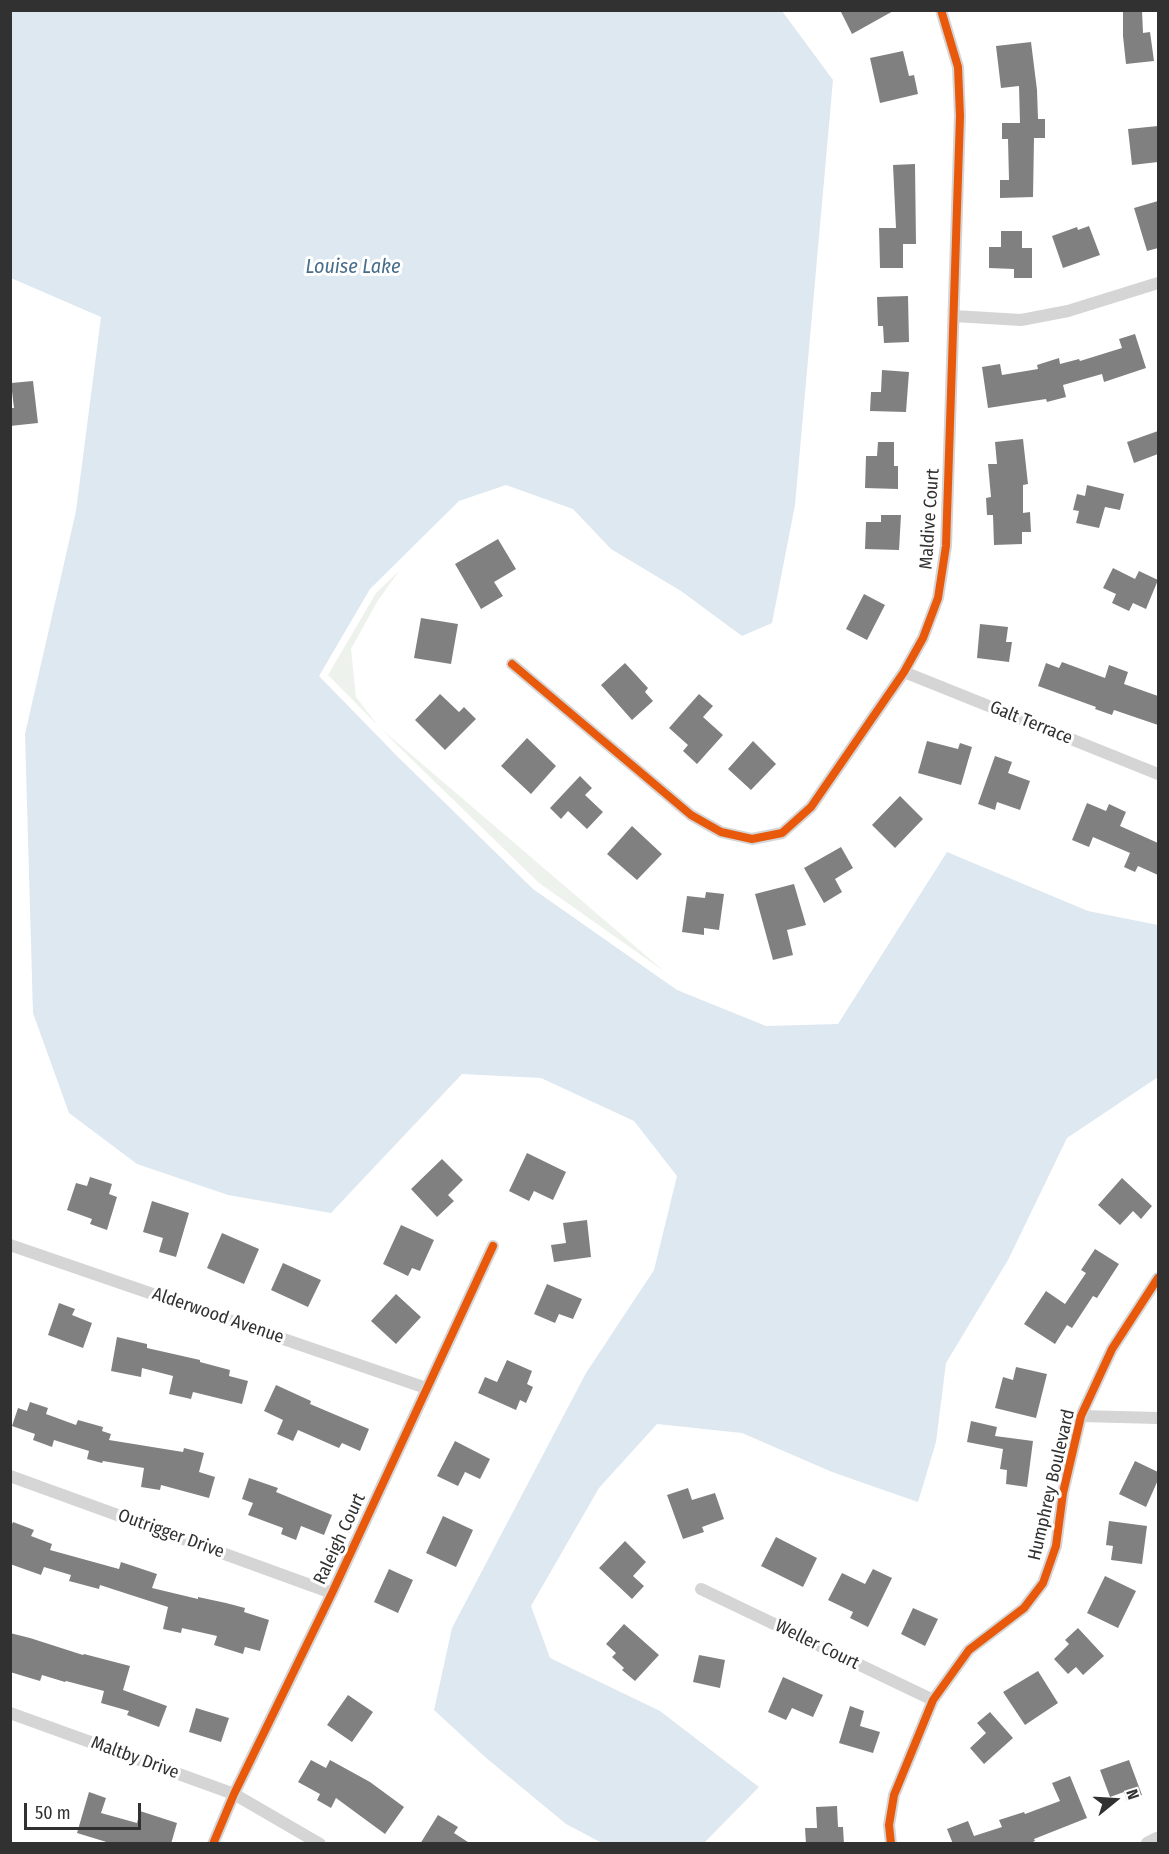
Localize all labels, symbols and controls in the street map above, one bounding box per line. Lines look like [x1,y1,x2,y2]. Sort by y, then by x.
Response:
water label: Louise Lake [306,255,400,279]
street label: Maldive Court [916,468,944,570]
street label: Galt Terrace [987,697,1075,749]
street label: Alderwood Avenue [149,1283,287,1349]
street label: Humphrey Boulevard [1024,1407,1080,1563]
street label: Raleigh Court [309,1490,371,1588]
street label: Outrigger Drive [115,1505,227,1563]
street label: Weller Court [771,1615,863,1675]
street label: Maltby Drive [88,1732,182,1784]
north arrow [1085,1770,1145,1830]
text: N [1122,1787,1143,1802]
scale bar [27,1791,144,1829]
text: 50 m [35,1802,71,1824]

